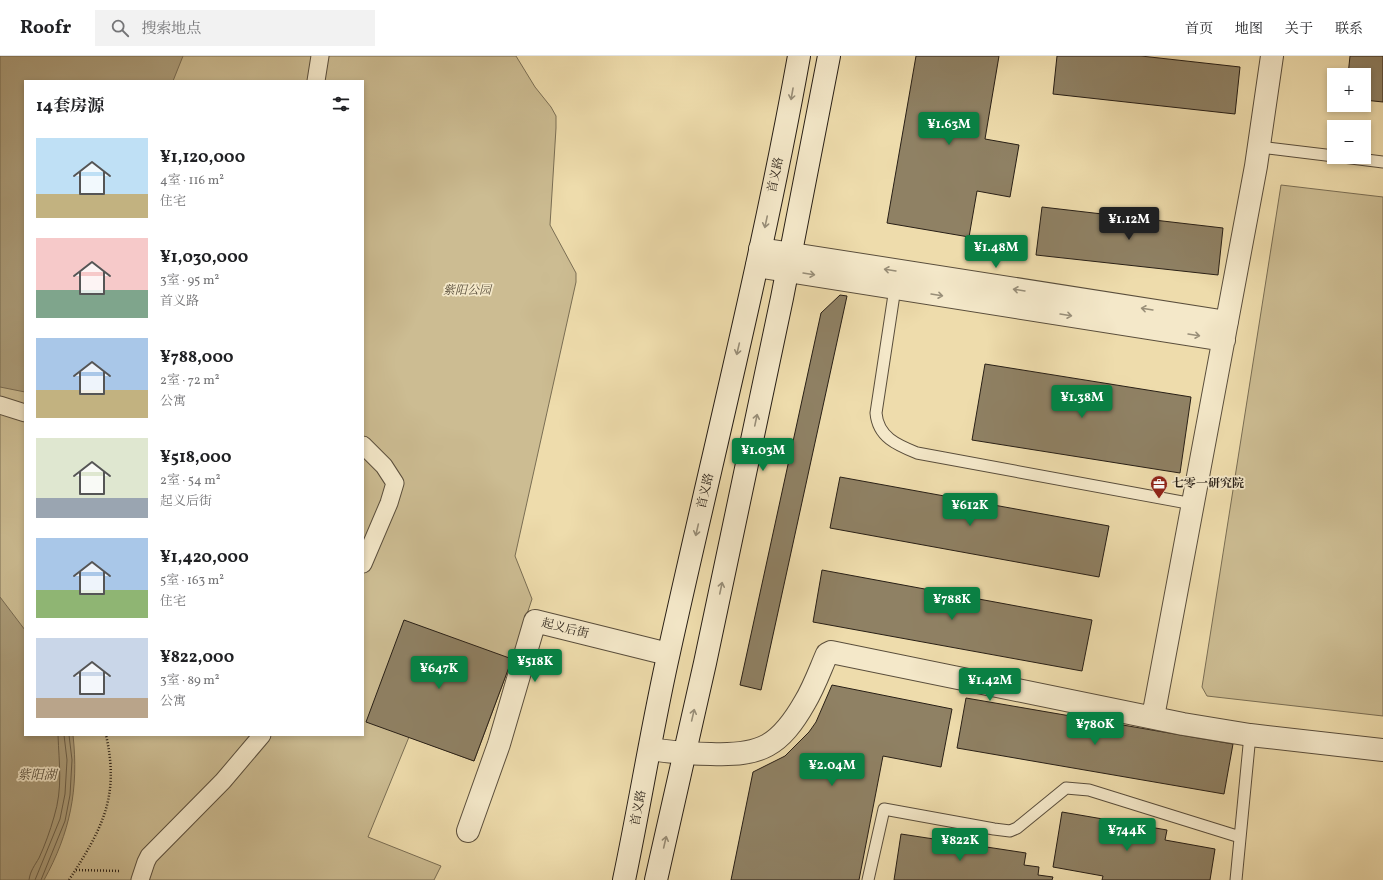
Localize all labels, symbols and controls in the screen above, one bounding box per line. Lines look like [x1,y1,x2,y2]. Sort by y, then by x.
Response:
search box [95,10,375,46]
text: Roofr [20,15,71,41]
icon: search [109,17,131,39]
text: 搜索地点 [141,19,201,40]
text: 首页 [1185,20,1213,39]
text: 地图 [1235,20,1263,39]
text: 关于 [1285,20,1313,39]
text: 联系 [1335,20,1363,39]
map controls [1327,68,1371,164]
button: + [1327,68,1371,112]
one-way arrow [788,88,796,101]
icon: filters [330,93,352,115]
text: 14套房源 [36,95,104,118]
pin: ¥1.63M [916,112,982,146]
text: ¥1.63M [927,116,971,134]
button: − [1327,120,1371,164]
text: ¥1,120,000 [160,146,245,169]
icon: home [68,154,116,202]
street label: 首义路 [764,156,788,194]
text: 4室 · 116 m² [160,172,224,190]
text: 住宅 [160,193,186,211]
pin: ¥1.12M [1096,207,1162,241]
text: ¥1.12M [1108,211,1150,229]
one-way arrow [761,215,769,228]
pin: ¥1.48M [963,235,1029,269]
text: ¥1.48M [974,239,1018,257]
text: ¥1,030,000 [160,246,248,269]
icon: home [68,254,116,302]
one-way arrow [884,266,897,274]
one-way arrow [802,270,815,278]
text: 3室 · 95 m² [160,272,219,290]
park label: 紫阳公园 [443,283,493,299]
one-way arrow [1013,285,1026,293]
one-way arrow [931,291,944,299]
text: 首义路 [160,293,199,311]
one-way arrow [1141,305,1154,313]
one-way arrow [1059,311,1072,319]
one-way arrow [1187,331,1200,339]
one-way arrow [734,342,742,355]
text: ¥788,000 [160,346,234,369]
icon: home [68,354,116,402]
text: 2室 · 72 m² [160,372,220,390]
pin: ¥1.38M [1049,385,1115,419]
text: ¥1.38M [1060,389,1104,407]
text: 公寓 [160,393,186,411]
one-way arrow [753,414,761,427]
pin: ¥1.03M [730,438,796,472]
text: ¥1.03M [741,442,785,460]
text: ¥518,000 [160,446,231,469]
icon: home [68,454,116,502]
text: 2室 · 54 m² [160,472,221,490]
street label: 首义路 [694,472,718,510]
office icon: 七零一研究院 [1149,474,1169,499]
place label: 七零一研究院 [1172,476,1244,492]
text: 起义后街 [160,493,212,511]
pin: ¥612K [942,493,998,527]
text: ¥612K [952,497,988,515]
one-way arrow [692,523,700,536]
text: ¥1,420,000 [160,546,249,569]
icon: home [68,554,116,602]
text: 5室 · 163 m² [160,572,224,590]
one-way arrow [717,582,725,595]
pin: ¥788K [924,587,980,621]
text: ¥788K [933,591,971,609]
text: 住宅 [160,593,186,611]
street label: 起义后街 [540,615,591,643]
text: ¥822,000 [160,646,234,669]
pin: ¥518K [507,649,563,683]
text: ¥518K [517,653,553,671]
icon: home [68,654,116,702]
pin: ¥647K [411,656,467,690]
text: ¥647K [420,660,458,678]
pin: ¥1.42M [957,668,1023,702]
text: 3室 · 89 m² [160,672,220,690]
text: ¥1.42M [968,672,1012,690]
text: 公寓 [160,693,186,711]
one-way arrow [690,709,698,722]
pin: ¥780K [1067,712,1123,746]
text: ¥780K [1076,716,1114,734]
pin: ¥2.04M [799,753,865,787]
text: ¥2.04M [809,757,855,775]
water label: 紫阳湖 [17,767,58,785]
street label: 首义路 [628,789,650,827]
pin: ¥744K [1099,818,1155,852]
text: ¥744K [1108,822,1146,840]
pin: ¥822K [932,828,988,862]
text: ¥822K [941,832,979,850]
one-way arrow [661,836,669,849]

